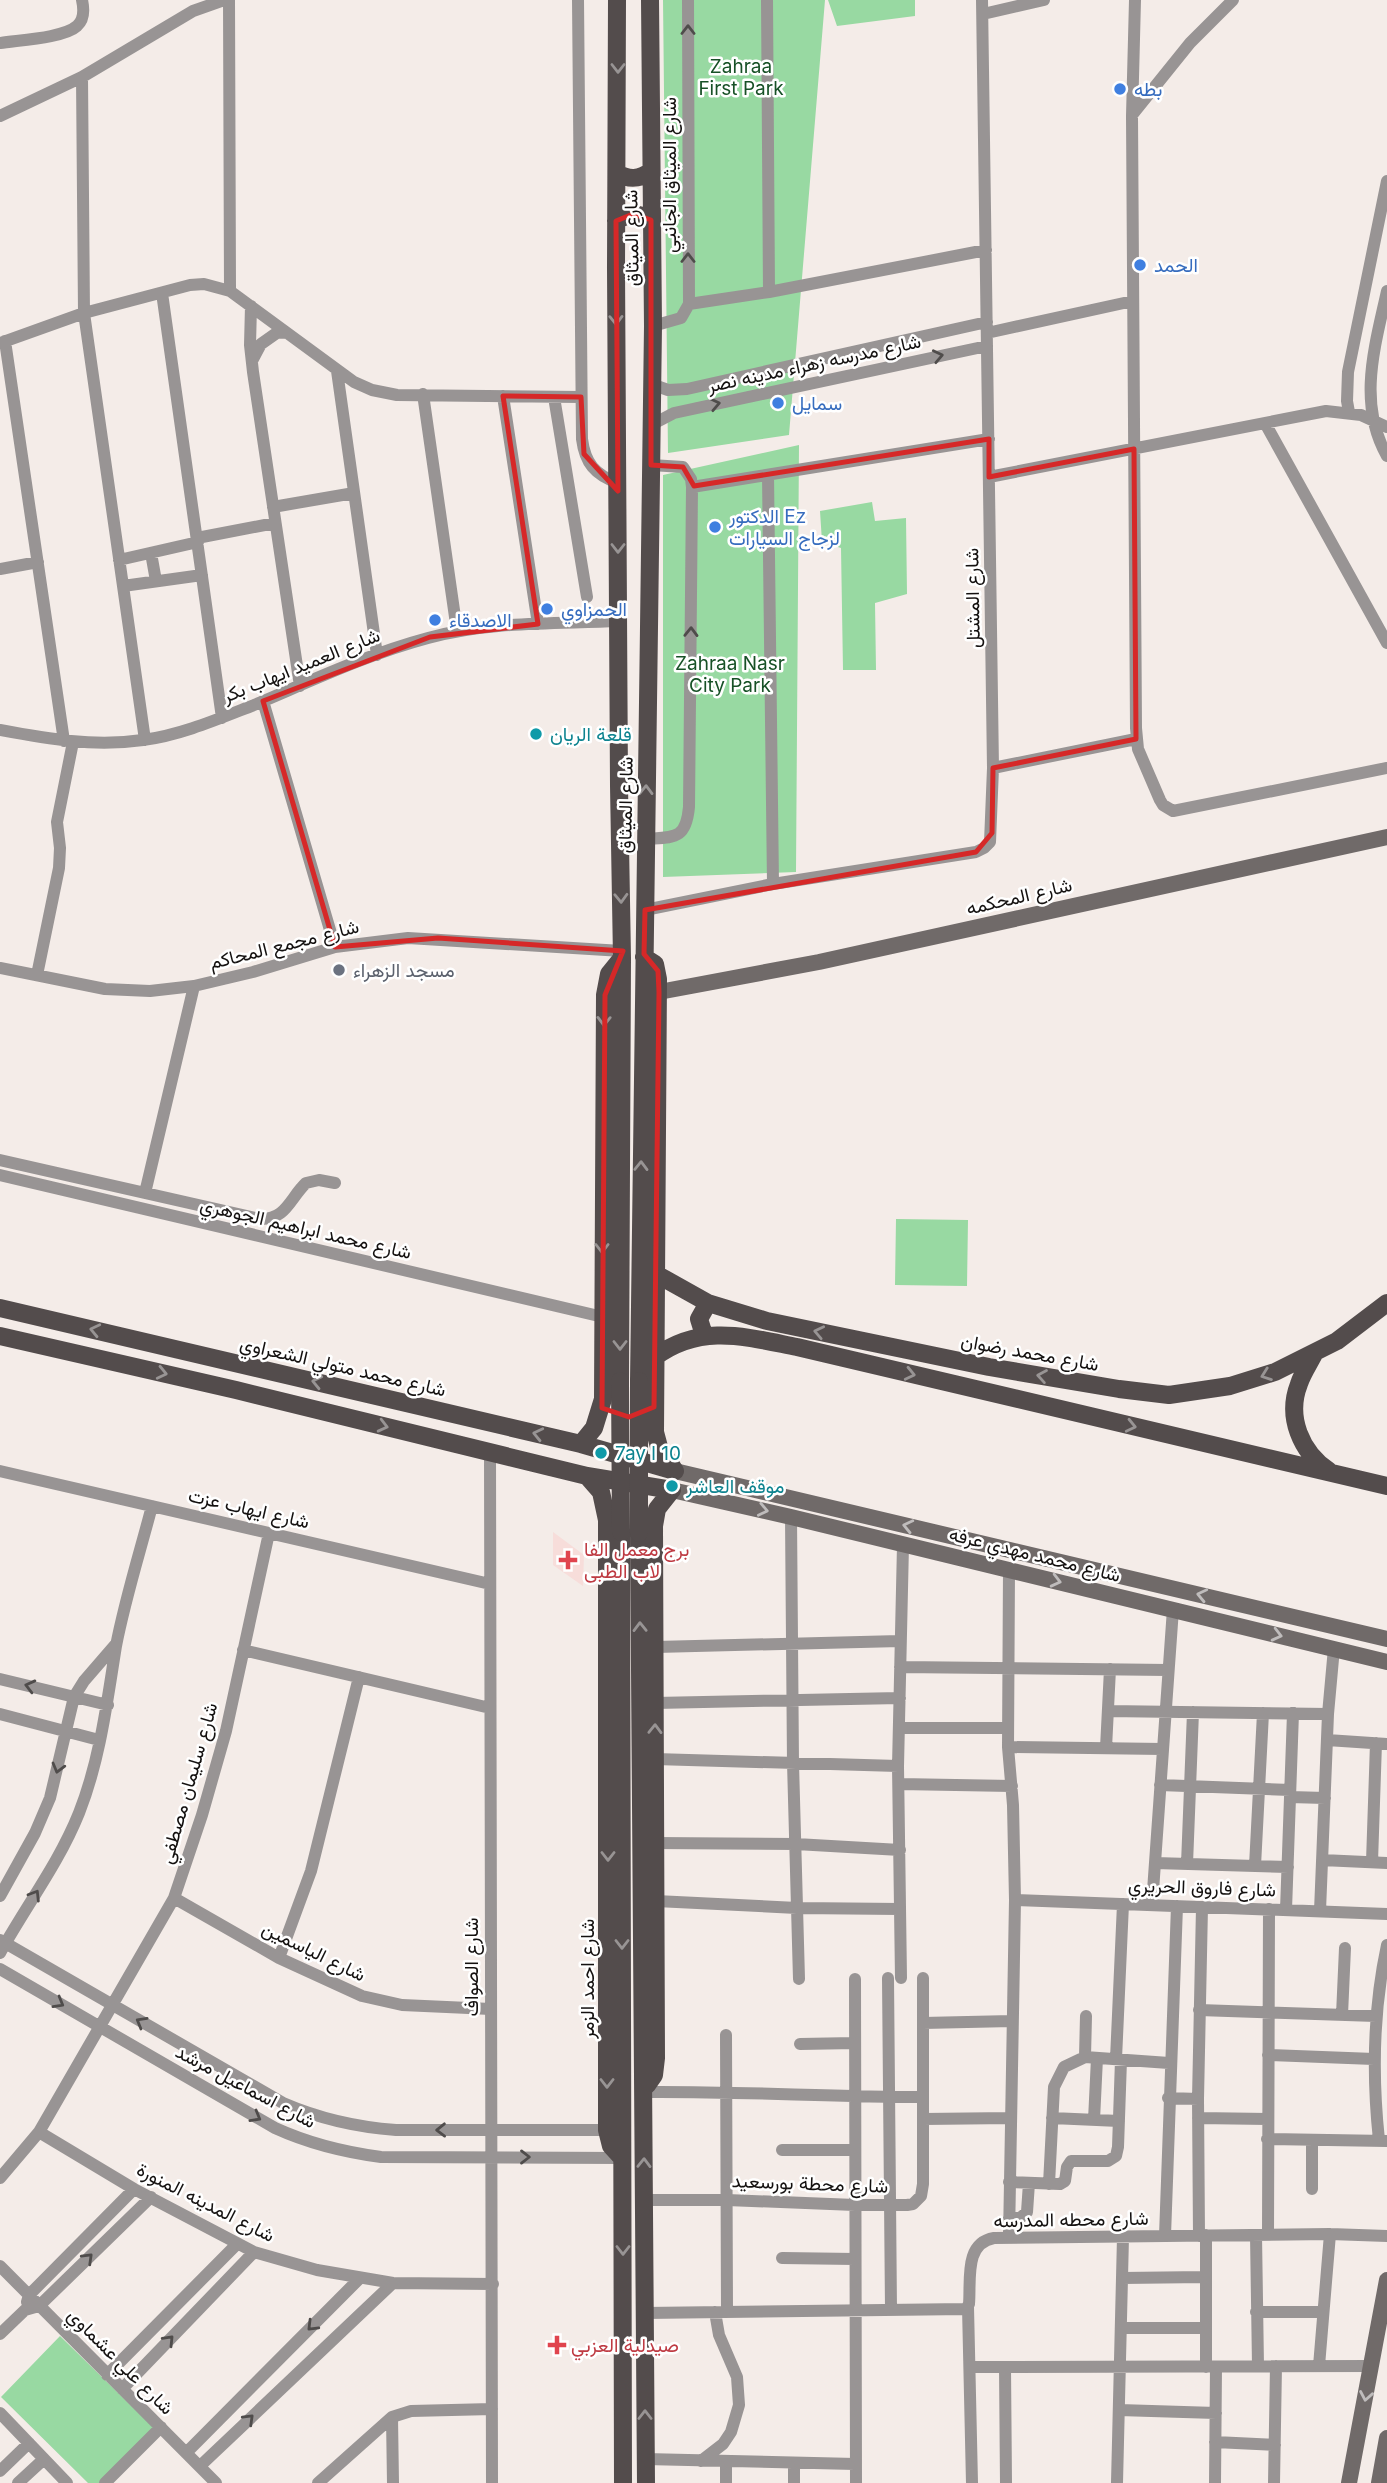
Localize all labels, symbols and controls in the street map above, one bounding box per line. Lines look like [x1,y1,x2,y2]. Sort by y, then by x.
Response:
one-way arrow [680,24,696,35]
park label: Zahraa First Park [698,55,784,100]
one-way arrow [610,63,626,74]
place label: بطه [1134,78,1162,101]
marker: بطه [1112,81,1128,97]
street label: شارع الميثاق الجانبي [658,97,685,253]
street label: شارع الميثاق [619,189,645,286]
one-way arrow [680,252,696,262]
place label: الحمد [1154,254,1198,277]
marker: الحمد [1132,257,1148,273]
one-way arrow [609,315,624,326]
street label: شارع مدرسه زهراء مدينه نصر [704,330,923,399]
one-way arrow [932,350,944,365]
place label: سمايل [792,392,842,415]
marker: سمايل [770,395,786,411]
one-way arrow [709,397,721,412]
place label: الدكتور Ez لزجاج السيارات [728,505,840,551]
marker: الدكتور Ez لزجاج السيارات [707,519,723,535]
one-way arrow [610,543,626,553]
street label: شارع المشتل [960,548,986,648]
place label: الحمزاوي [561,598,627,625]
marker: الحمزاوي [539,601,555,617]
place label: الاصدقاء [449,609,512,632]
marker: الاصدقاء [427,612,443,628]
street label: شارع العميد ايهاب بكر [218,623,384,709]
one-way arrow [683,626,699,636]
park label: Zahraa Nasr City Park [675,652,785,697]
place label: قلعة الريان [550,723,632,746]
marker: قلعة الريان [528,726,544,742]
street label: شارع الميثاق [613,756,639,854]
one-way arrow [638,785,654,795]
street label: شارع المحكمه [964,873,1074,921]
one-way arrow [613,892,628,903]
street label: شارع مجمع المحاكم [207,915,362,976]
place label: مسجد الزهراء [353,959,455,982]
marker: مسجد الزهراء [331,962,347,978]
one-way arrow [597,1015,612,1026]
one-way arrow [633,1160,649,1170]
street label: شارع محمد ابراهيم الجوهري [197,1193,414,1268]
one-way arrow [594,1243,610,1254]
one-way arrow [89,1324,101,1338]
one-way arrow [813,1326,825,1341]
street label: شارع محمد رضوان [959,1329,1101,1377]
street label: شارع محمد متولي الشعراوي [237,1332,448,1405]
one-way arrow [612,1340,628,1350]
one-way arrow [156,1365,168,1380]
one-way arrow [904,1366,916,1380]
one-way arrow [1260,1367,1272,1381]
one-way arrow [1036,1369,1048,1384]
one-way arrow [311,1376,323,1390]
one-way arrow [377,1418,389,1432]
one-way arrow [1125,1418,1137,1432]
one-way arrow [532,1428,544,1443]
place label: 7ay l 10 [615,1442,681,1465]
marker: 7ay l 10 [593,1445,609,1461]
place label: موقف العاشر [685,1475,784,1498]
marker: موقف العاشر [664,1478,680,1494]
street label: شارع ايهاب عزت [186,1483,312,1535]
one-way arrow [757,1502,769,1517]
one-way arrow [903,1520,915,1534]
street label: شارع محمد مهدي عرفه [946,1522,1123,1591]
place label: برج معمل الفا لاب الطبى [584,1538,689,1583]
marker: برج معمل الفا لاب الطبى [558,1550,578,1570]
one-way arrow [1050,1572,1062,1587]
one-way arrow [1196,1588,1208,1603]
one-way arrow [632,1622,648,1632]
one-way arrow [1271,1626,1283,1641]
one-way arrow [24,1680,36,1694]
street label: شارع سليمان مصطفي [154,1700,226,1867]
one-way arrow [647,1723,663,1734]
one-way arrow [52,1762,66,1774]
one-way arrow [600,1851,616,1862]
street label: شارع فاروق الحريري [1128,1873,1276,1906]
one-way arrow [27,1889,40,1902]
street label: شارع الياسمين [258,1916,369,1987]
street label: شارع الصواف [460,1917,484,2017]
street label: شارع احمد الزمر [576,1919,600,2040]
one-way arrow [614,1939,630,1949]
one-way arrow [52,1995,64,2008]
one-way arrow [136,2017,149,2030]
street label: شارع اسماعيل مرشد [171,2040,320,2134]
one-way arrow [599,2079,615,2089]
one-way arrow [248,2109,261,2122]
one-way arrow [435,2122,446,2138]
one-way arrow [520,2149,530,2165]
one-way arrow [636,2157,651,2168]
street label: شارع المدينه المنورة [133,2158,278,2248]
street label: شارع محطة بورسعيد [731,2169,889,2199]
street label: شارع محطه المدرسه [993,2207,1149,2233]
one-way arrow [615,2246,631,2256]
one-way arrow [80,2254,93,2267]
street label: شارع علي عشماوي [60,2303,179,2422]
one-way arrow [307,2318,320,2331]
place label: صيدلية العزبي [571,2334,679,2361]
one-way arrow [161,2335,174,2348]
marker: صيدلية العزبي [549,2337,565,2353]
one-way arrow [1359,2390,1374,2402]
one-way arrow [637,2409,653,2420]
one-way arrow [241,2415,254,2428]

